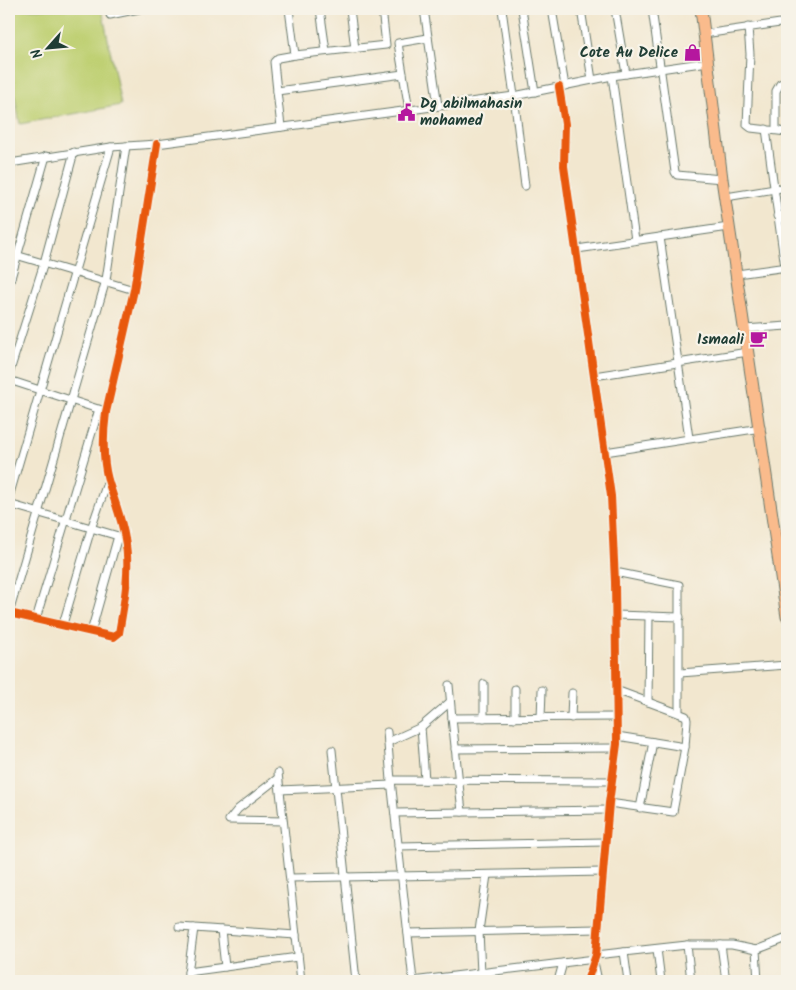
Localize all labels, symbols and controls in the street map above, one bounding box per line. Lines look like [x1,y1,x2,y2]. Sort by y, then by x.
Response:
north arrow [22,22,72,72]
place label: Cote Au Delice [580,41,679,65]
shop icon: Cote Au Delice [682,42,702,62]
text: N [25,44,49,62]
place label: Dg abilmahasin mohamed [420,92,522,133]
public building icon: Dg abilmahasin mohamed [396,102,416,122]
place label: Ismaali [697,328,745,352]
cafe icon: Ismaali [748,329,768,349]

